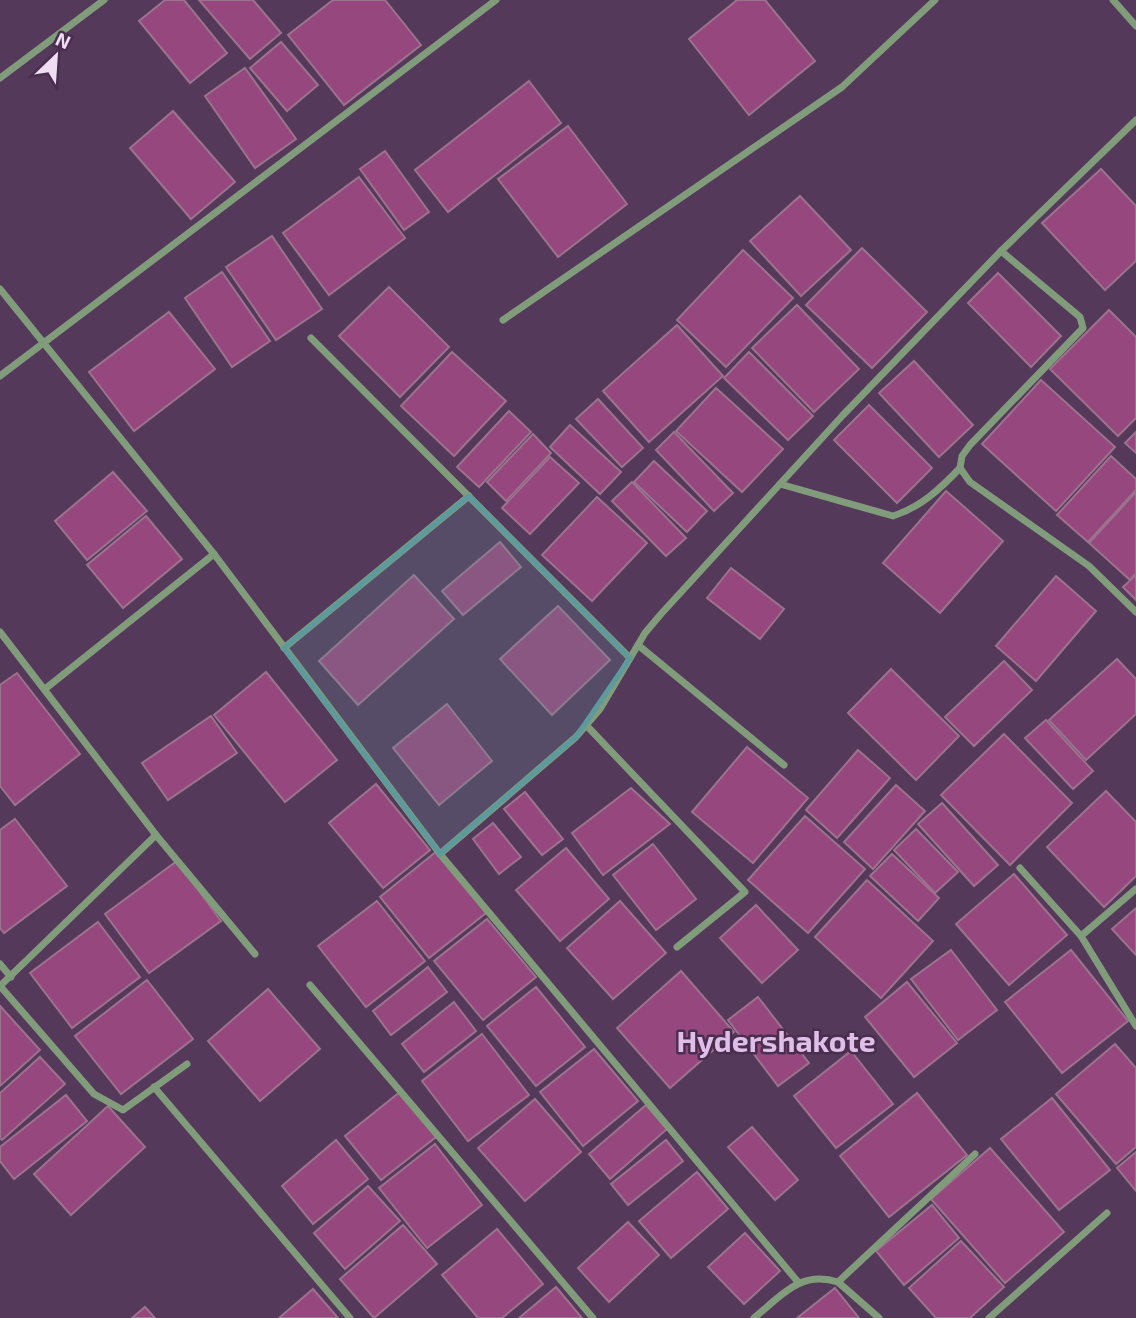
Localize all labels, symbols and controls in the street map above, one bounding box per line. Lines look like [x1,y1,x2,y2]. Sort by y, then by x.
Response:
north arrow [21,21,91,91]
text: N [52,27,74,53]
district label: Hydershakote [676,1022,876,1059]

